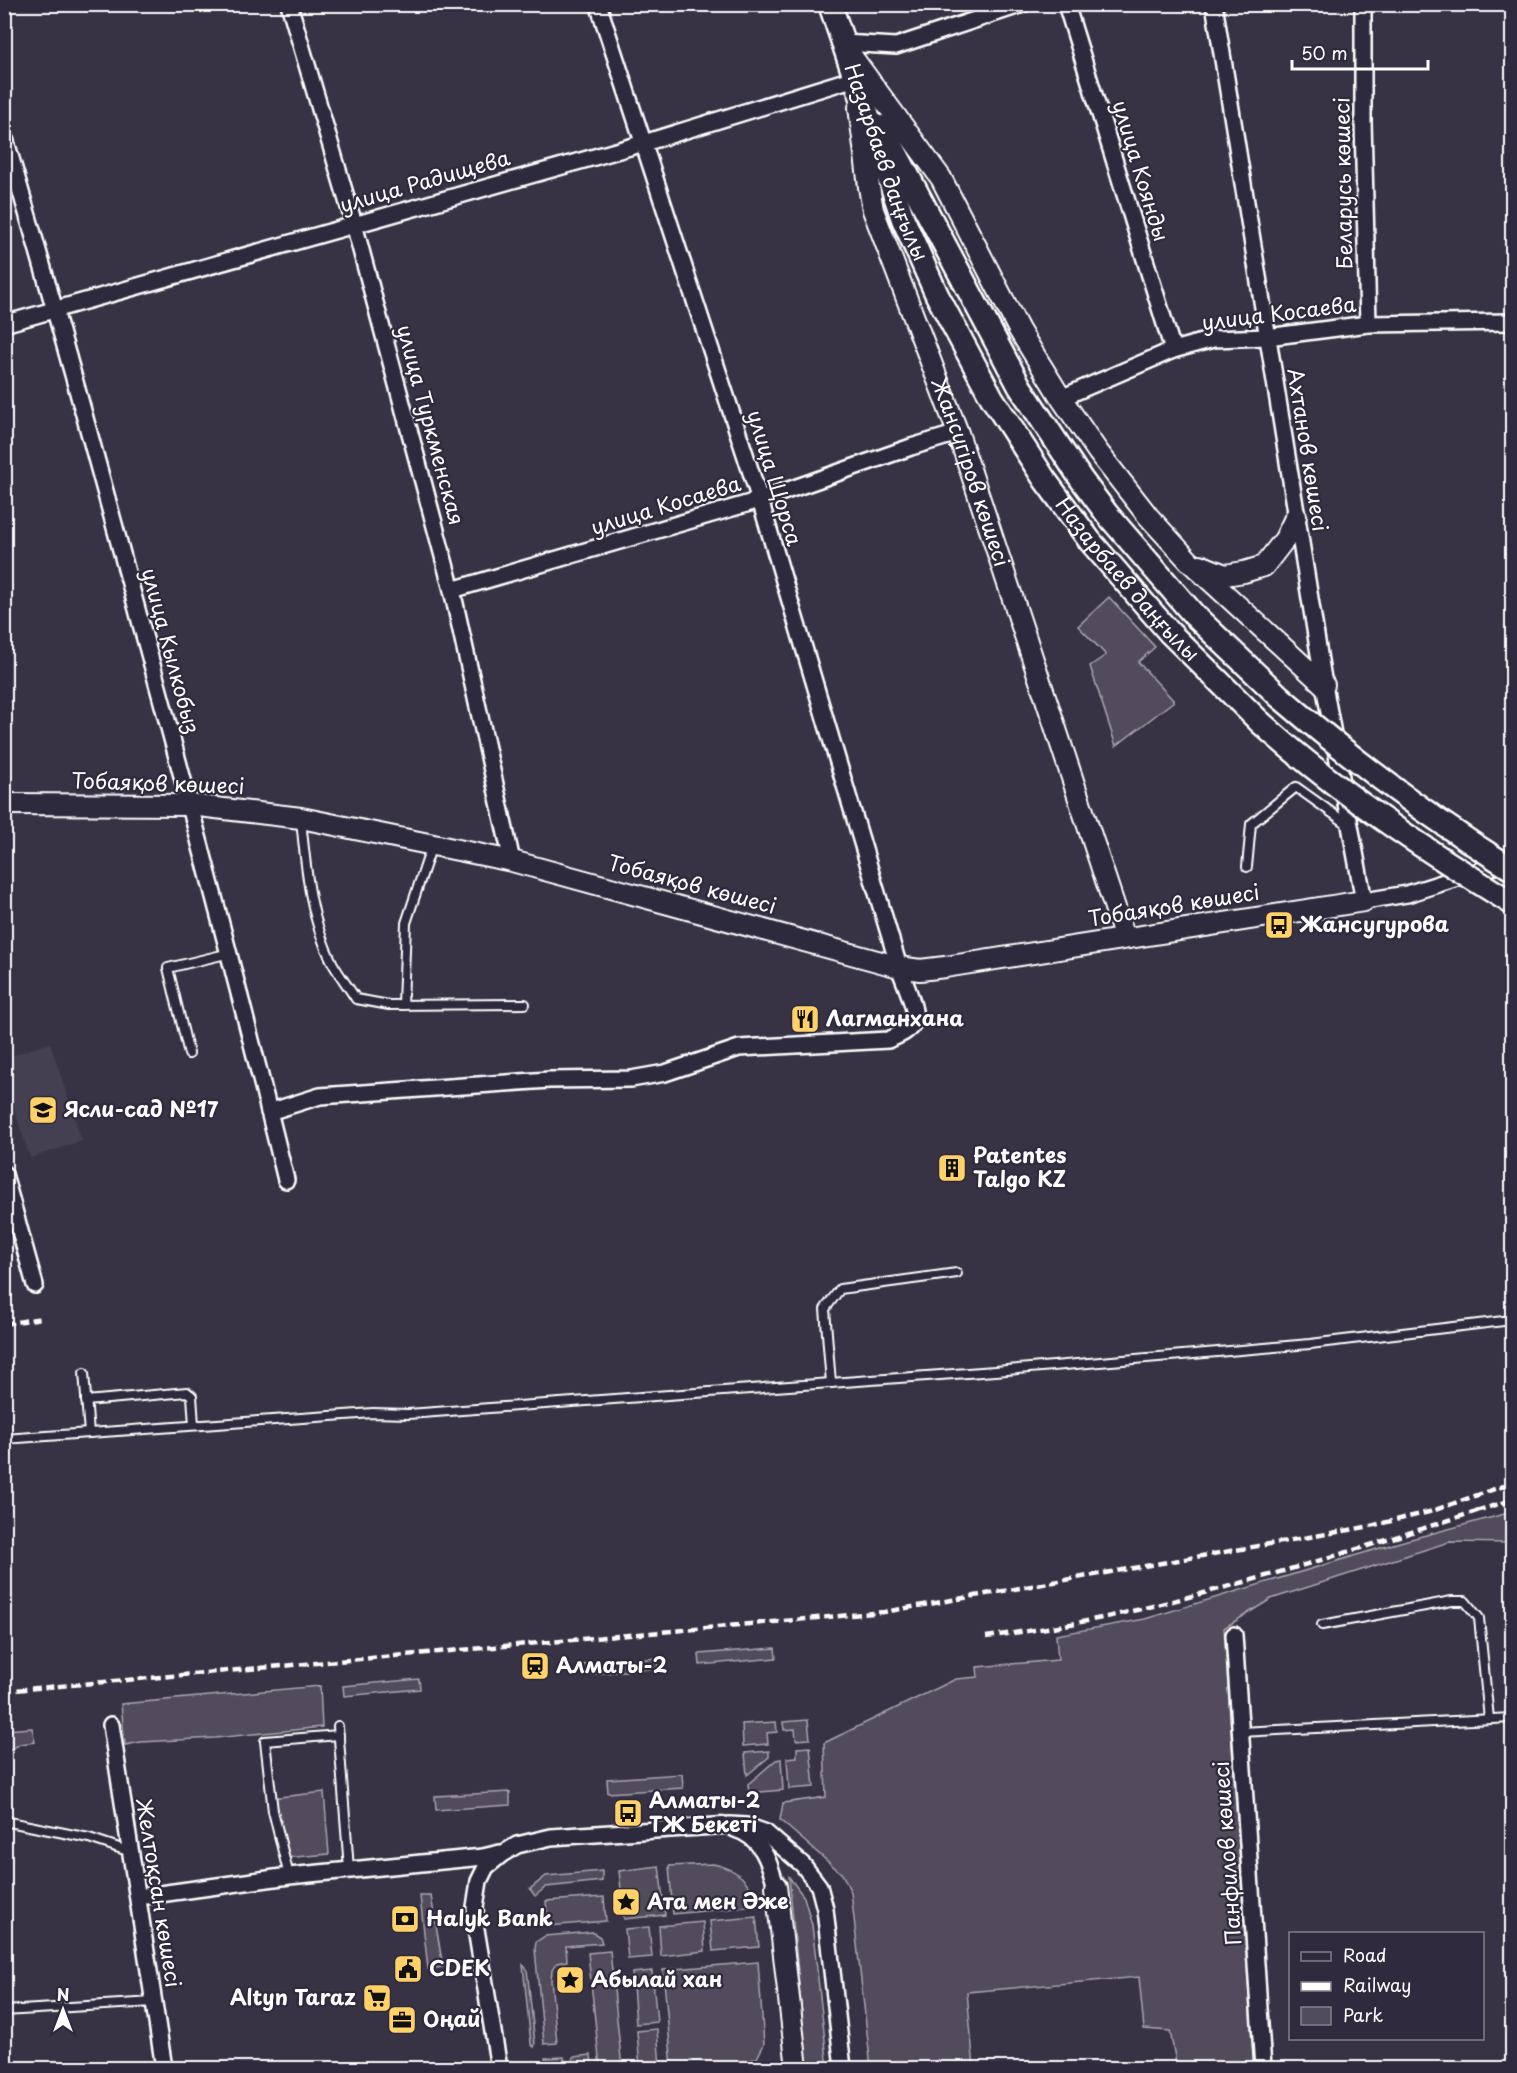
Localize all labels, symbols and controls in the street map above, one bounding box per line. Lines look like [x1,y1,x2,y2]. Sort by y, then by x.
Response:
scale bar [1292,33,1428,71]
text: 50 m [1301,39,1348,66]
street label: Назарбаев даңғылы [837,59,938,266]
street label: улица Коянды [1105,96,1179,245]
street label: Беларусь көшесі [1325,97,1359,269]
street label: улица Радищева [336,140,513,220]
street label: улица Косаева [1200,287,1358,337]
street label: улица Туркменская [390,321,474,528]
street label: Ахтанов көшесі [1280,366,1338,534]
street label: Жансүгіров көшесі [924,372,1019,571]
street label: улица Щорса [740,406,812,549]
street label: улица Косаева [587,466,744,542]
street label: Назарбаев даңғылы [1049,490,1208,668]
street label: улица Кылкобыз [134,564,209,737]
street label: Тобаяқов көшесі [71,763,245,801]
street label: Тобаяқов көшесі [605,845,780,921]
street label: Тобаяқов көшесі [1086,875,1262,933]
place label: Жансугурова [1299,907,1449,939]
bus stop icon: Жансугурова [1263,909,1295,941]
place label: Лагманхана [826,1001,964,1033]
restaurant icon: Лагманхана [789,1003,821,1035]
place label: Ясли-сад №17 [64,1092,218,1124]
school or university icon: Ясли-сад №17 [27,1094,59,1126]
place label: Patentes Talgo KZ [973,1138,1067,1194]
building icon: Patentes Talgo KZ [936,1152,968,1184]
place label: Алматы-2 [556,1648,667,1680]
station icon: Алматы-2 [519,1650,551,1682]
street label: Панфилов көшесі [1204,1760,1248,1946]
place label: Алматы-2 ТЖ Бекеті [649,1783,760,1839]
street label: Желтоқсан көшесі [129,1796,191,1990]
bus stop icon: Алматы-2 ТЖ Бекеті [612,1797,644,1829]
place label: Ата мен Әже [646,1884,789,1916]
place icon: Ата мен Әже [610,1886,642,1918]
place label: Halyk Bank [426,1901,553,1933]
bank icon: Halyk Bank [389,1903,421,1935]
legend [1289,1932,1484,2040]
text: Road [1343,1941,1387,1968]
place label: CDEK [429,1951,490,1983]
public building icon: CDEK [392,1953,424,1985]
place label: Абылай хан [591,1962,722,1994]
place icon: Абылай хан [554,1964,586,1996]
text: Railway [1343,1971,1411,1998]
north arrow [33,1980,93,2040]
place label: Altyn Taraz [230,1980,356,2012]
text: N [57,1982,69,2006]
supermarket icon: Altyn Taraz [361,1982,393,2014]
text: Park [1343,2001,1383,2028]
place label: Оңай [423,2002,480,2034]
office icon: Оңай [386,2004,418,2036]

